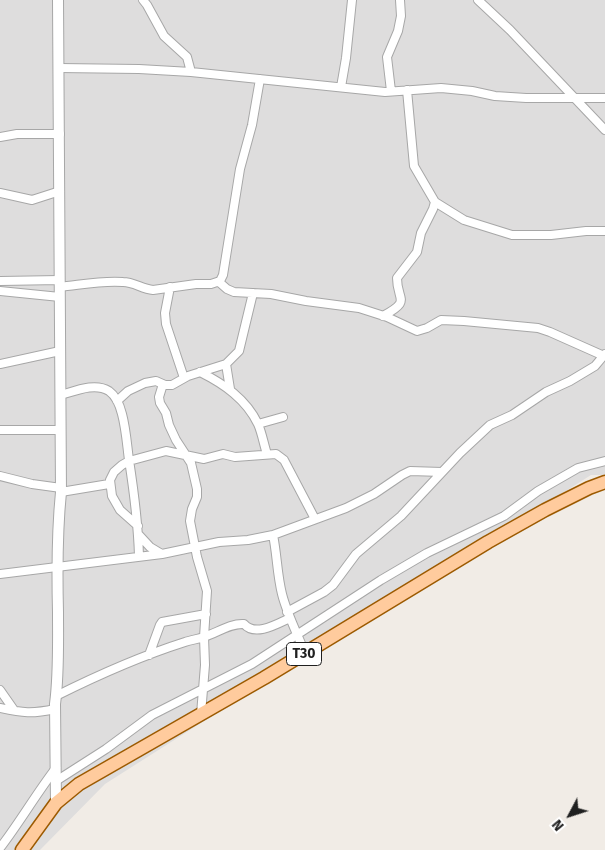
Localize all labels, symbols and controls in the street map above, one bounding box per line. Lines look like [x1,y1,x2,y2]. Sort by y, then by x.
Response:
road number: T30 [286,642,322,666]
north arrow [545,790,595,840]
text: N [549,816,568,834]

